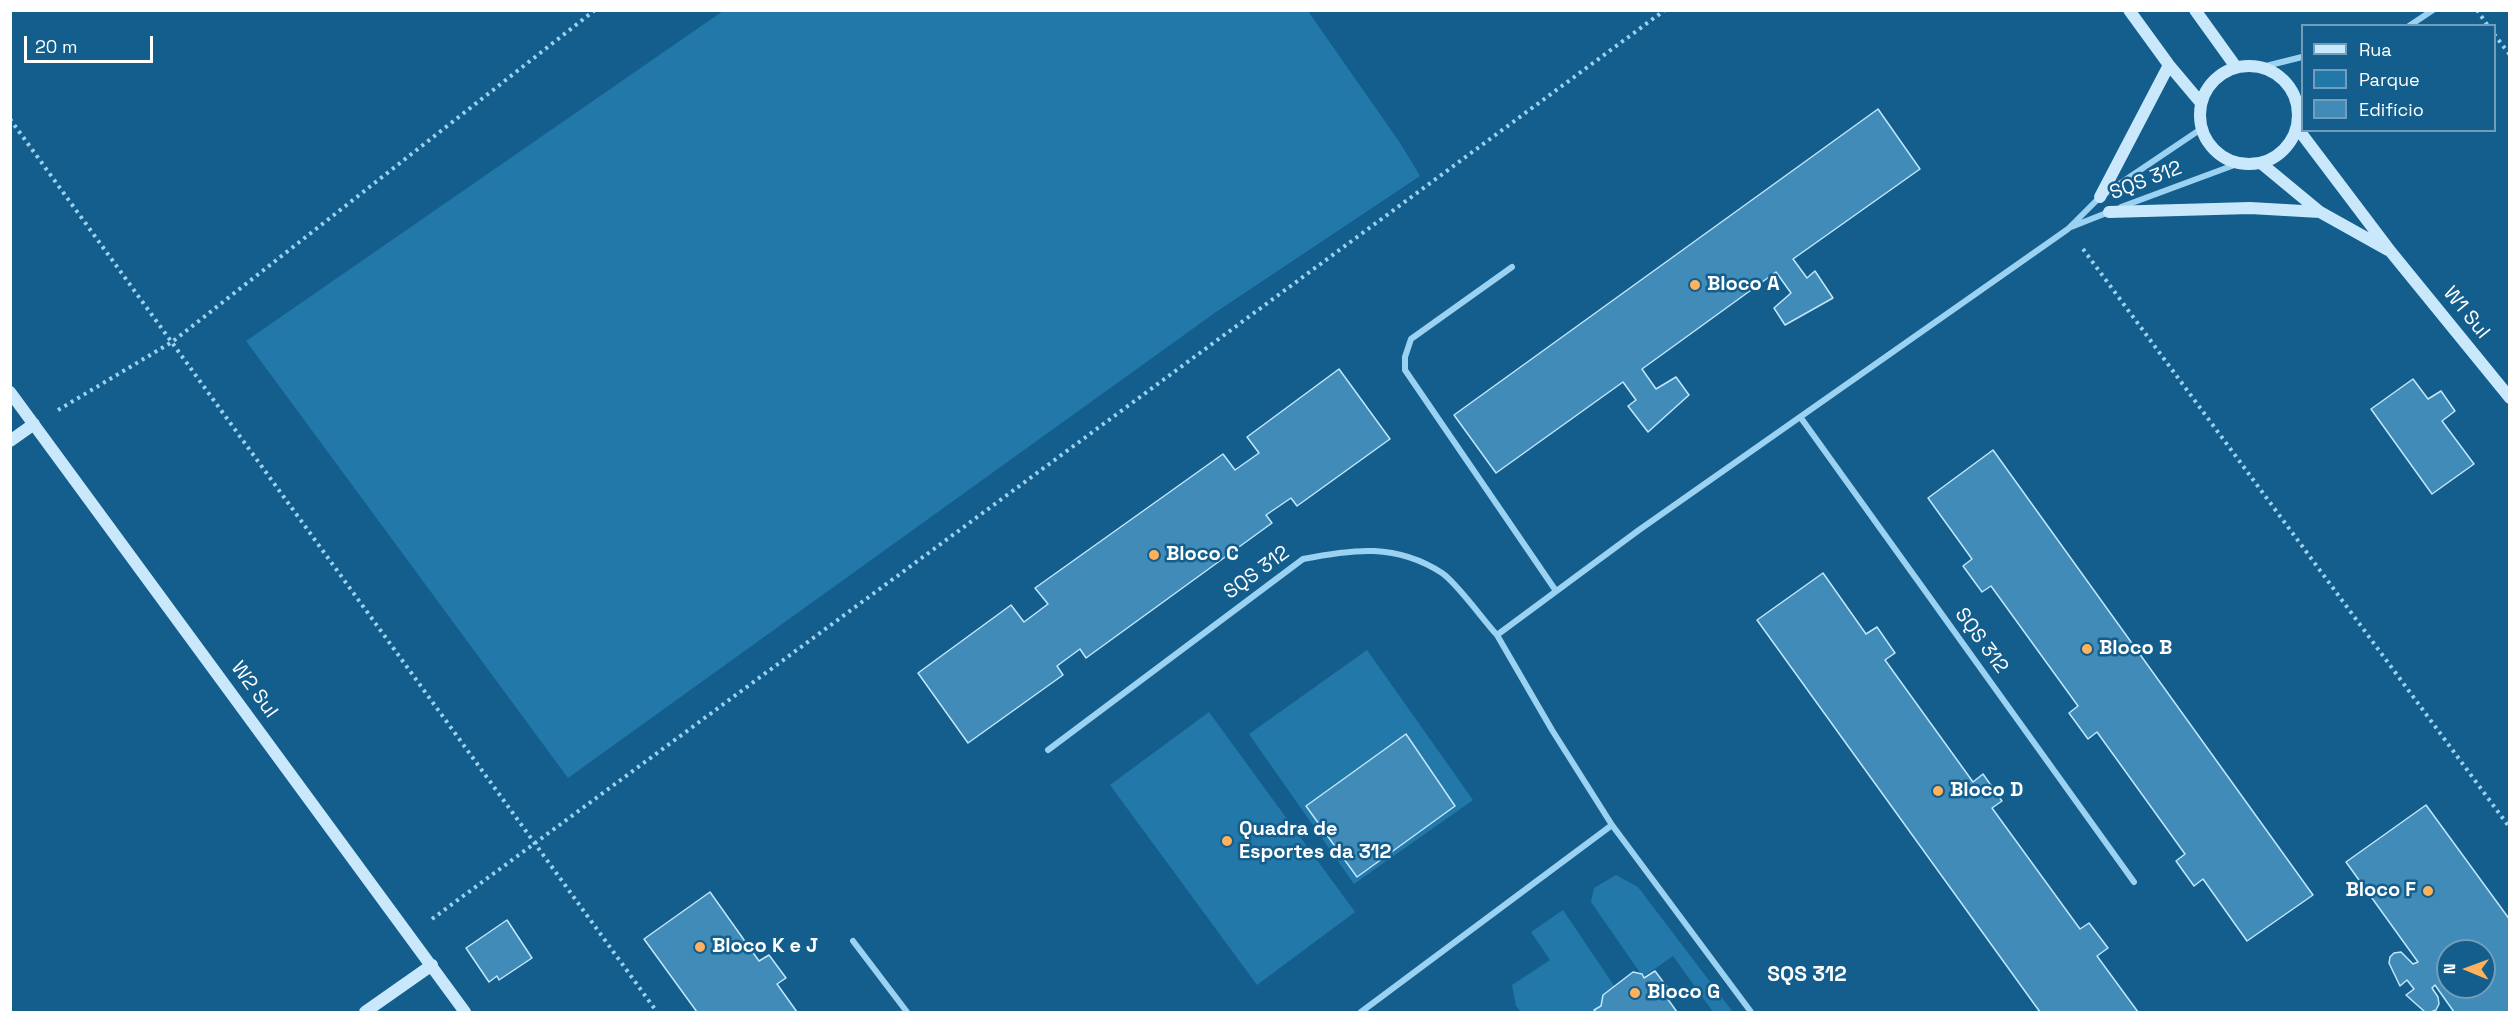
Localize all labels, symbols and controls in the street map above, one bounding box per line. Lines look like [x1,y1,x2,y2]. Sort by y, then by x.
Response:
scale bar [27,24,156,62]
legend [2301,24,2496,132]
text: 20 m [35,35,78,58]
text: Rua [2359,38,2392,61]
text: Parque [2359,68,2420,91]
text: Edifício [2359,98,2424,121]
street label: SQS 312 [2107,156,2185,206]
place label: Bloco A [1707,273,1780,297]
marker: Bloco A [1688,278,1702,292]
street label: W1 Sul [2438,282,2494,344]
street label: SQS 312 [1220,541,1294,605]
place label: Bloco C [1166,543,1239,567]
marker: Bloco C [1147,548,1161,562]
street label: SQS 312 [1949,604,2013,678]
place label: Bloco B [2099,637,2172,661]
marker: Bloco B [2080,642,2094,656]
street label: W2 Sul [225,657,283,723]
place label: Bloco D [1950,779,2023,803]
marker: Bloco D [1931,784,1945,798]
place label: Quadra de Esportes da 312 [1239,818,1391,865]
marker: Quadra de Esportes da 312 [1220,834,1234,848]
place label: Bloco F [2345,879,2416,903]
marker: Bloco F [2421,884,2435,898]
place label: Bloco K e J [712,935,818,959]
north arrow [2436,939,2496,999]
marker: Bloco K e J [693,940,707,954]
district label: SQS 312 [1767,962,1847,988]
text: N [2439,963,2460,974]
place label: Bloco G [1647,981,1720,1005]
marker: Bloco G [1628,986,1642,1000]

